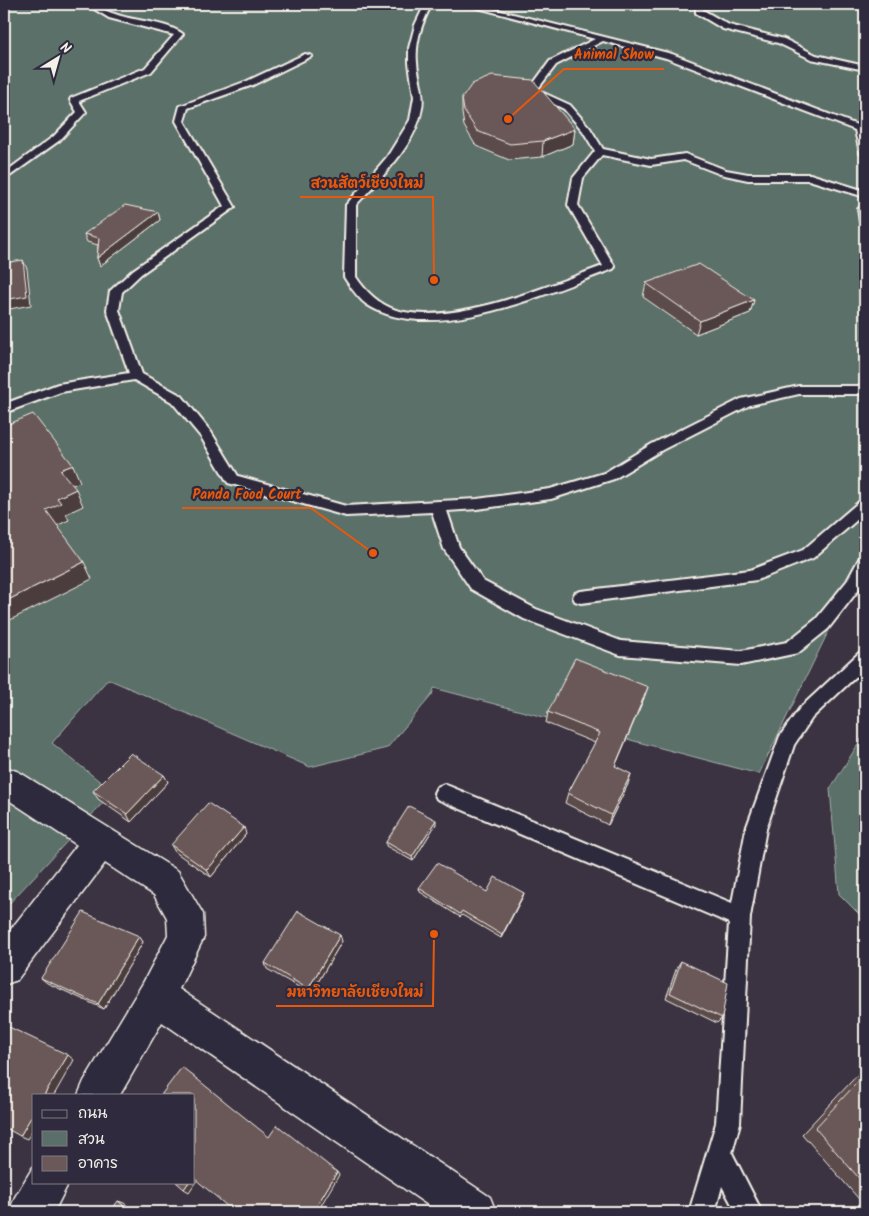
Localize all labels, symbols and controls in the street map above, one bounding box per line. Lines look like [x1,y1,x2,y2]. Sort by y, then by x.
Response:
north arrow [32,32,82,82]
text: N [55,37,75,60]
callout: Animal Show [564,40,664,69]
text: Animal Show [574,44,655,66]
callout: สวนสัตว์เชียงใหม่ [300,168,433,197]
text: สวนสัตว์เชียงใหม่ [311,173,423,195]
callout: Panda Food Court [182,479,311,508]
text: Panda Food Court [192,484,302,506]
callout: มหาวิทยาลัยเชียงใหม่ [276,977,433,1006]
text: มหาวิทยาลัยเชียงใหม่ [287,982,423,1004]
legend [32,1094,195,1184]
text: ถนน [78,1102,107,1126]
text: สวน [78,1128,105,1152]
text: อาคาร [78,1152,118,1176]

